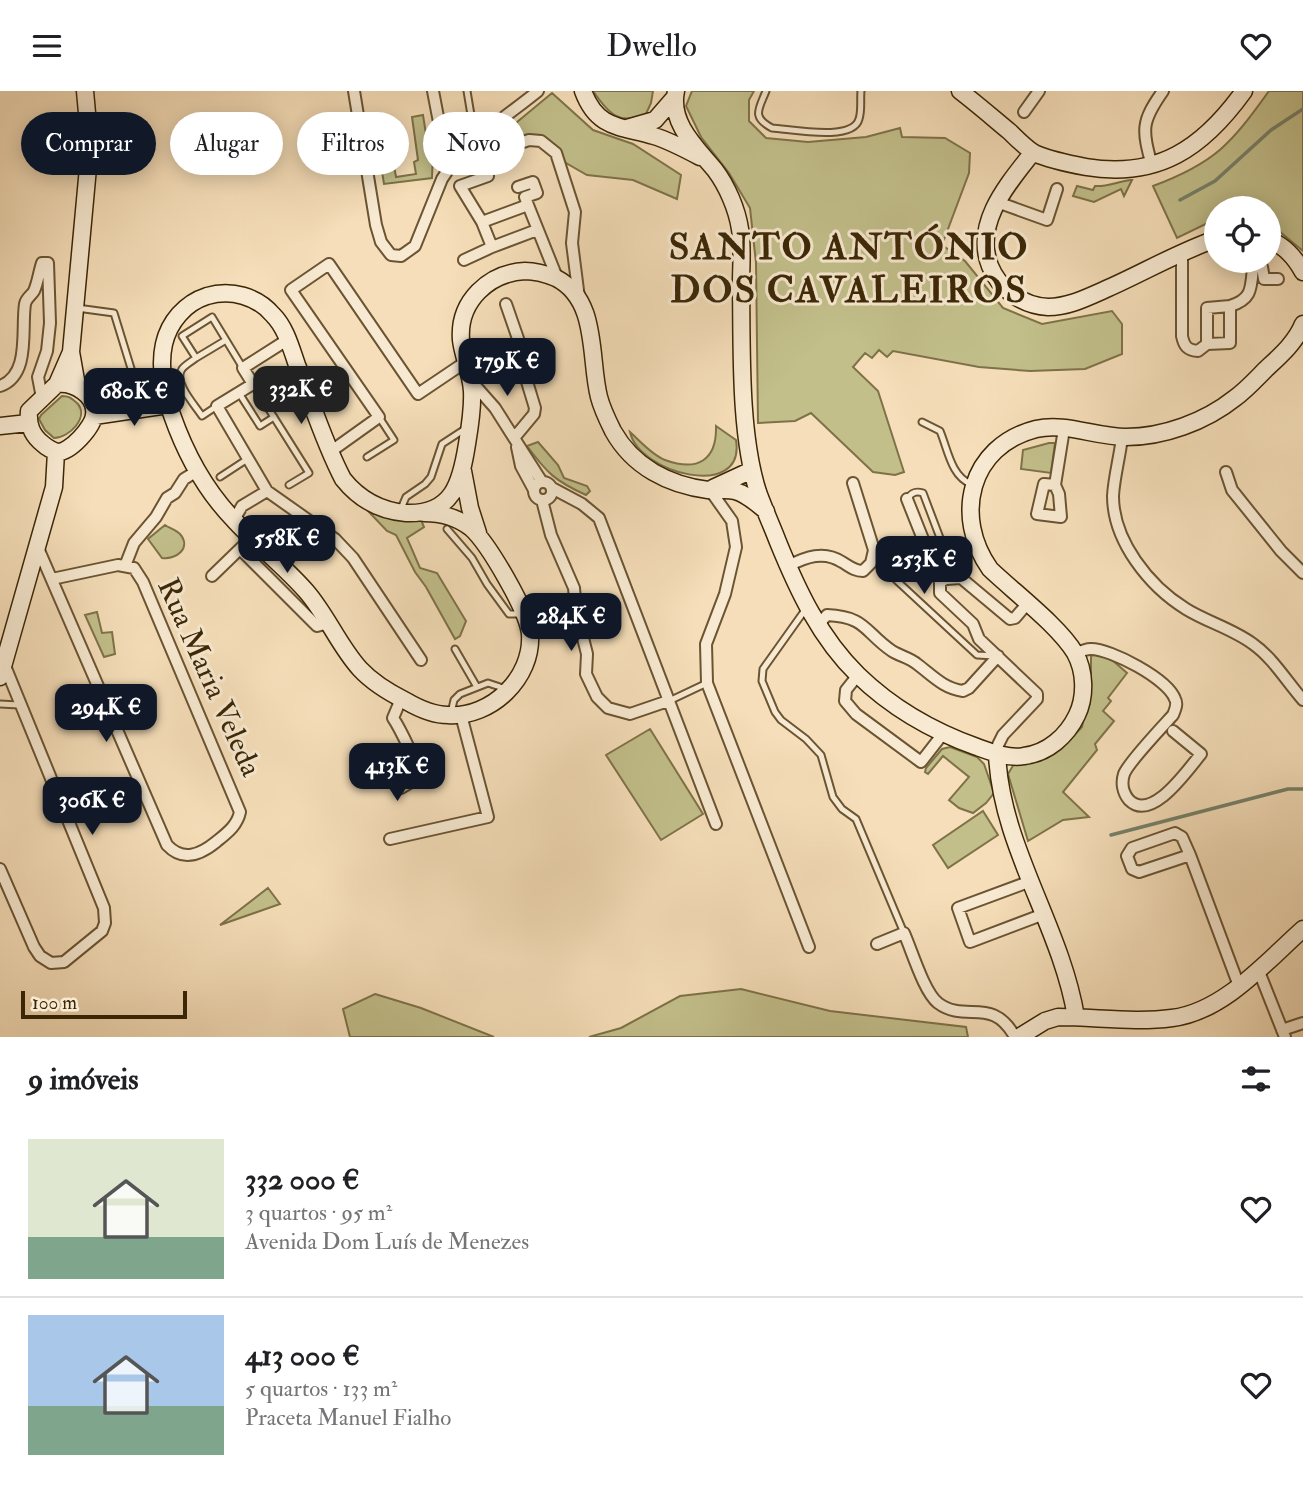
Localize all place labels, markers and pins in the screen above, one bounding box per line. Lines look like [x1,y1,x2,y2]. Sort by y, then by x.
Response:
pin: 179K € [450,338,564,398]
pin: 332K € [244,367,358,426]
pin: 680K € [77,369,191,428]
pin: 558K € [230,515,344,575]
pin: 253K € [867,537,981,596]
pin: 284K € [514,594,628,653]
pin: 294K € [49,685,163,744]
pin: 413K € [340,743,454,803]
pin: 306K € [35,777,149,837]

